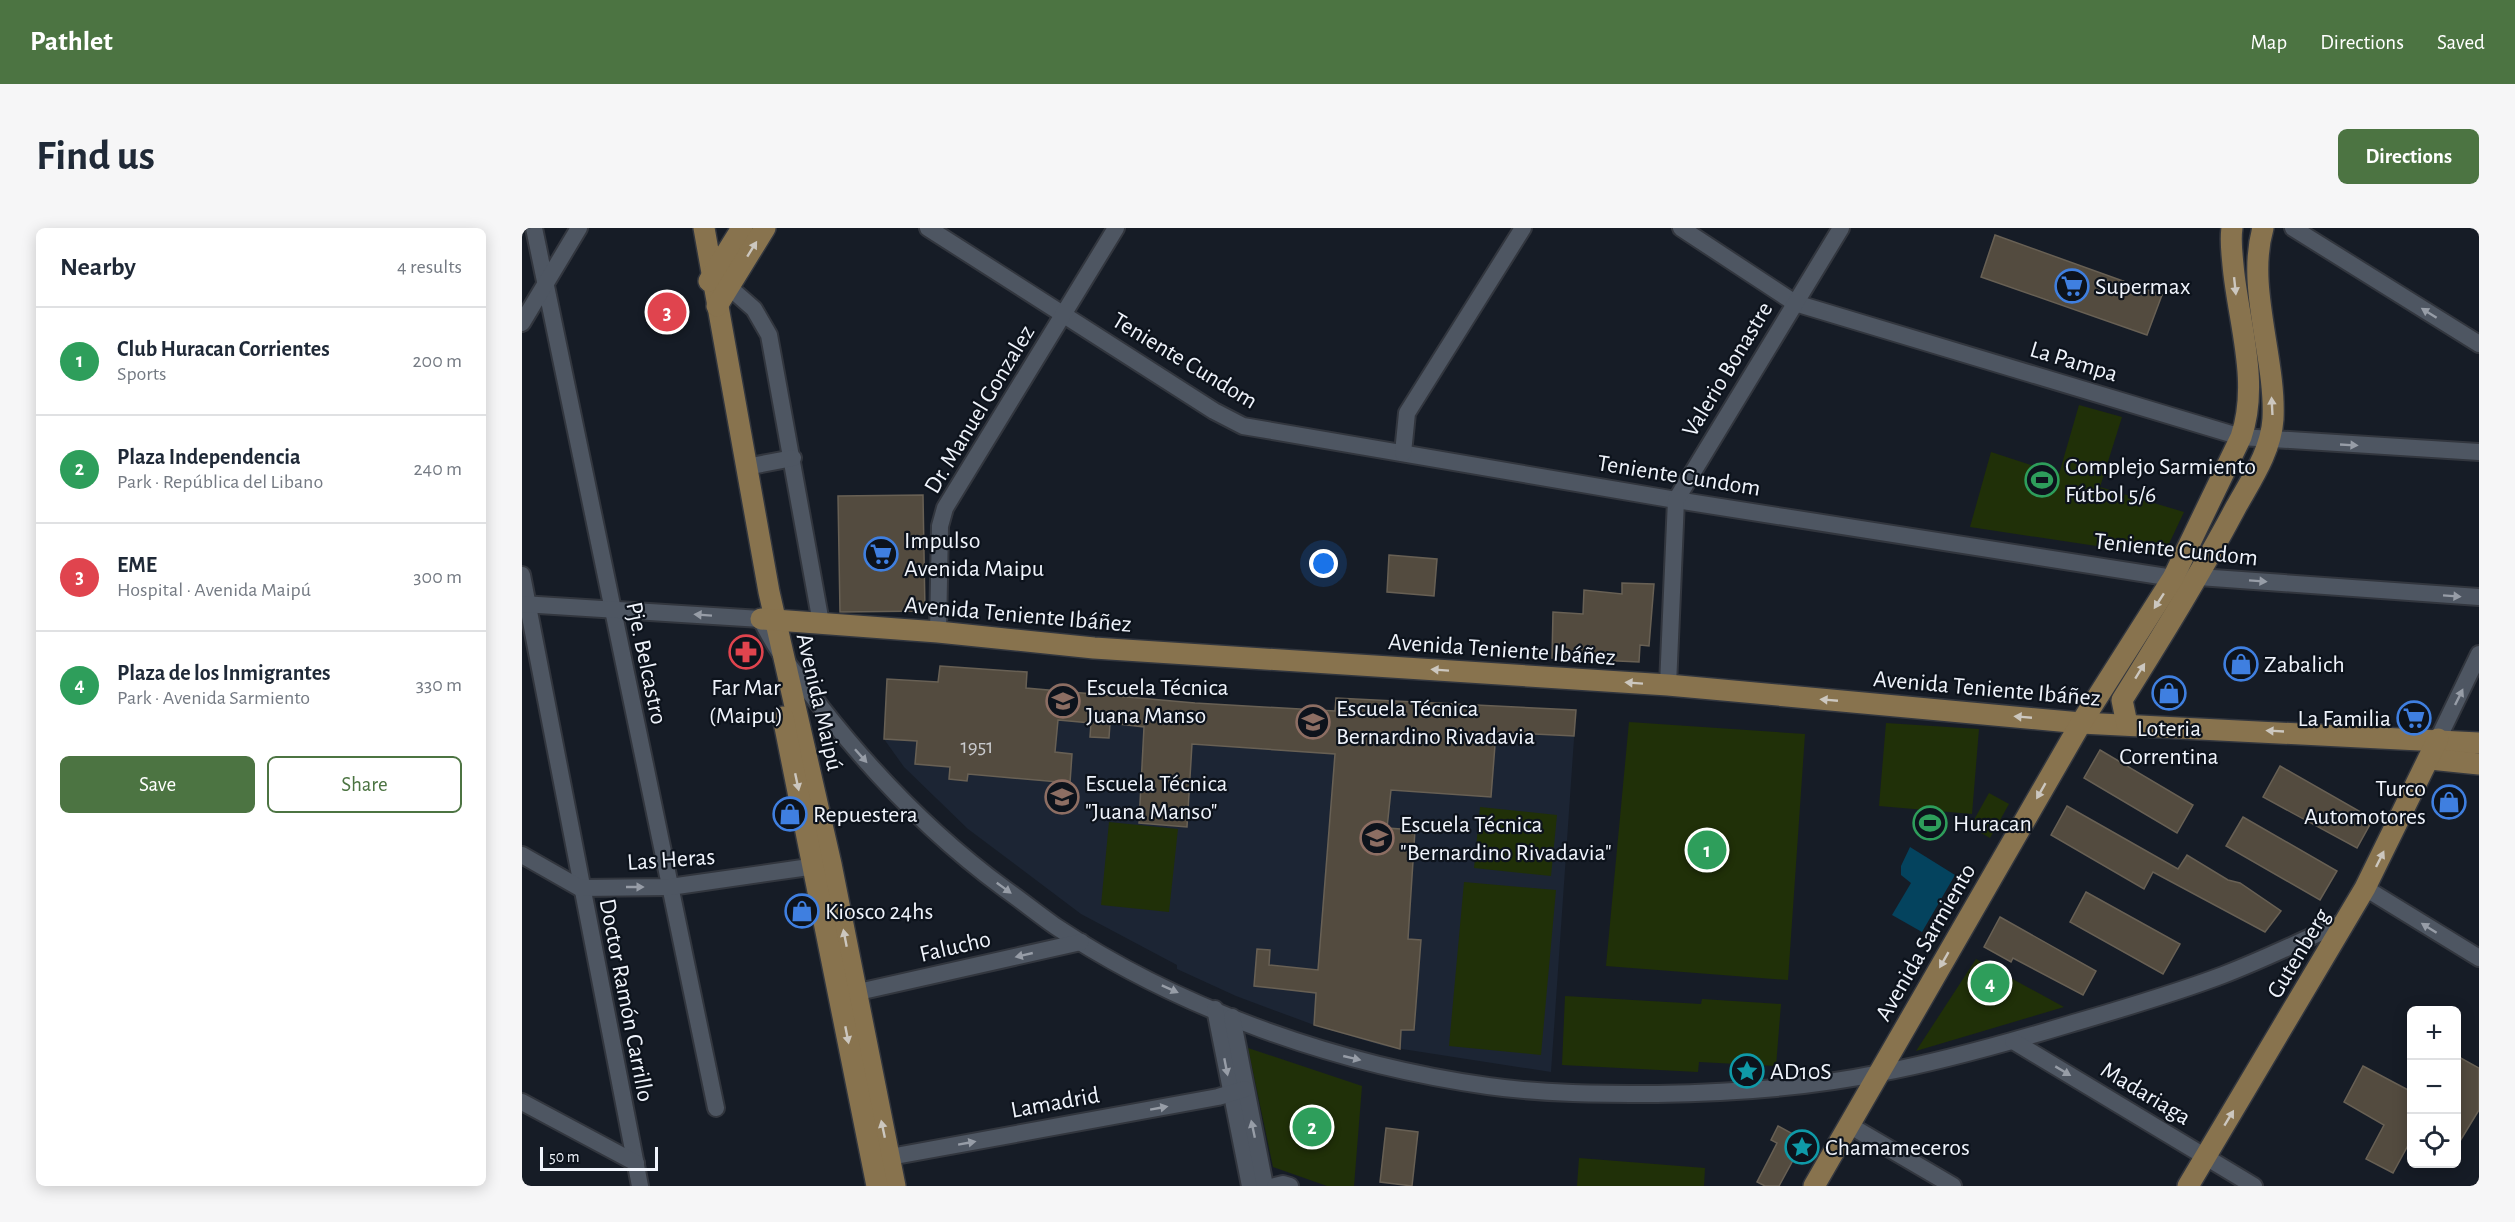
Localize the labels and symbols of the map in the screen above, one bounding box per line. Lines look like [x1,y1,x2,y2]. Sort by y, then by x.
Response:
one-way arrow [747,241,758,257]
supermarket icon: Supermax [2054,268,2090,304]
place label: Supermax [2095,275,2191,299]
one-way arrow [2230,277,2240,296]
pin: 3 [648,290,686,334]
street label: Valerio Bonastre [1678,298,1777,441]
one-way arrow [2421,307,2437,318]
street label: Teniente Cundom [1108,308,1261,414]
street label: Dr. Manuel Gonzalez [920,321,1040,498]
street label: La Pampa [2027,337,2120,387]
one-way arrow [2267,396,2276,415]
one-way arrow [2339,440,2358,449]
street label: Teniente Cundom [1596,451,1762,501]
place label: Complejo Sarmiento Fútbol 5/6 [2065,455,2256,507]
sports icon: Complejo Sarmiento Fútbol 5/6 [2024,462,2060,498]
place label: Impulso Avenida Maipu [904,529,1044,581]
street label: Teniente Cundom [2093,529,2259,571]
supermarket icon: Impulso Avenida Maipu [863,536,899,572]
your location [1309,549,1338,578]
one-way arrow [2248,577,2267,586]
one-way arrow [2443,591,2462,600]
street label: Avenida Teniente Ibáñez [903,593,1133,637]
one-way arrow [2153,593,2164,609]
street label: Pje. Belcastro [621,600,671,727]
one-way arrow [693,610,712,620]
street label: Avenida Teniente Ibáñez [1387,630,1617,670]
street label: Avenida Maipú [792,631,846,773]
pharmacy icon: Far Mar (Maipu) [728,634,764,670]
shop icon: Zabalich [2223,646,2259,682]
place label: Zabalich [2264,653,2345,677]
one-way arrow [2134,663,2145,679]
one-way arrow [1430,665,1449,675]
street label: Avenida Teniente Ibáñez [1872,667,2102,711]
shop icon: Loteria Correntina [2151,675,2187,711]
place label: Far Mar (Maipu) [709,676,783,728]
place label: Escuela Técnica Juana Manso [1086,676,1229,728]
one-way arrow [1625,678,1644,687]
school or university icon: Escuela Técnica Juana Manso [1045,683,1081,719]
one-way arrow [2454,688,2463,705]
one-way arrow [1819,695,1838,705]
place label: Escuela Técnica Bernardino Rivadavia [1336,697,1535,749]
supermarket icon: La Familia [2396,700,2432,736]
school or university icon: Escuela Técnica Bernardino Rivadavia [1295,704,1331,740]
place label: La Familia [2298,707,2391,731]
one-way arrow [2013,712,2032,722]
place label: Loteria Correntina [2119,717,2219,769]
one-way arrow [2265,727,2284,736]
house number: 1951 [960,736,994,757]
one-way arrow [854,748,867,763]
place label: Escuela Técnica "Juana Manso" [1085,772,1228,824]
one-way arrow [792,773,802,792]
place label: Turco Automotores [2304,777,2426,829]
school or university icon: Escuela Técnica "Juana Manso" [1044,779,1080,815]
one-way arrow [2037,783,2047,800]
shop icon: Turco Automotores [2431,784,2467,820]
shop icon: Repuestera [772,796,808,832]
place label: Repuestera [813,803,918,827]
sports icon: Huracan [1912,805,1948,841]
place label: Huracan [1953,812,2032,836]
place label: Escuela Técnica "Bernardino Rivadavia" [1400,813,1612,865]
school or university icon: Escuela Técnica "Bernardino Rivadavia" [1359,820,1395,856]
pin: 1 [1688,828,1726,872]
street label: Las Heras [626,845,716,875]
one-way arrow [2376,850,2385,867]
street label: Avenida Sarmiento [1871,860,1981,1025]
one-way arrow [996,881,1011,893]
one-way arrow [625,883,644,892]
shop icon: Kiosco 24hs [784,893,820,929]
street label: Doctor Ramón Carrillo [595,897,657,1104]
place label: Kiosco 24hs [825,900,933,924]
street label: Gutenberg [2263,904,2335,1002]
one-way arrow [2421,922,2437,933]
street label: Falucho [917,927,993,967]
one-way arrow [840,928,849,947]
one-way arrow [1015,951,1033,961]
one-way arrow [1939,952,1949,969]
pin: 4 [1970,960,2010,1005]
one-way arrow [1161,984,1179,994]
one-way arrow [843,1026,852,1045]
one-way arrow [1342,1053,1361,1063]
place icon: AD10S [1729,1053,1765,1089]
one-way arrow [1222,1057,1231,1076]
street label: Madariaga [2096,1058,2195,1130]
place label: AD10S [1770,1060,1832,1084]
one-way arrow [2055,1066,2071,1077]
street label: Lamadrid [1009,1083,1101,1123]
one-way arrow [1150,1103,1169,1112]
pin: 2 [1292,1104,1332,1150]
one-way arrow [2223,1110,2234,1126]
one-way arrow [878,1119,888,1138]
one-way arrow [1248,1119,1258,1138]
place icon: Chamameceros [1784,1129,1820,1165]
place label: Chamameceros [1825,1136,1970,1160]
one-way arrow [958,1138,977,1147]
scale bar [540,1144,658,1172]

